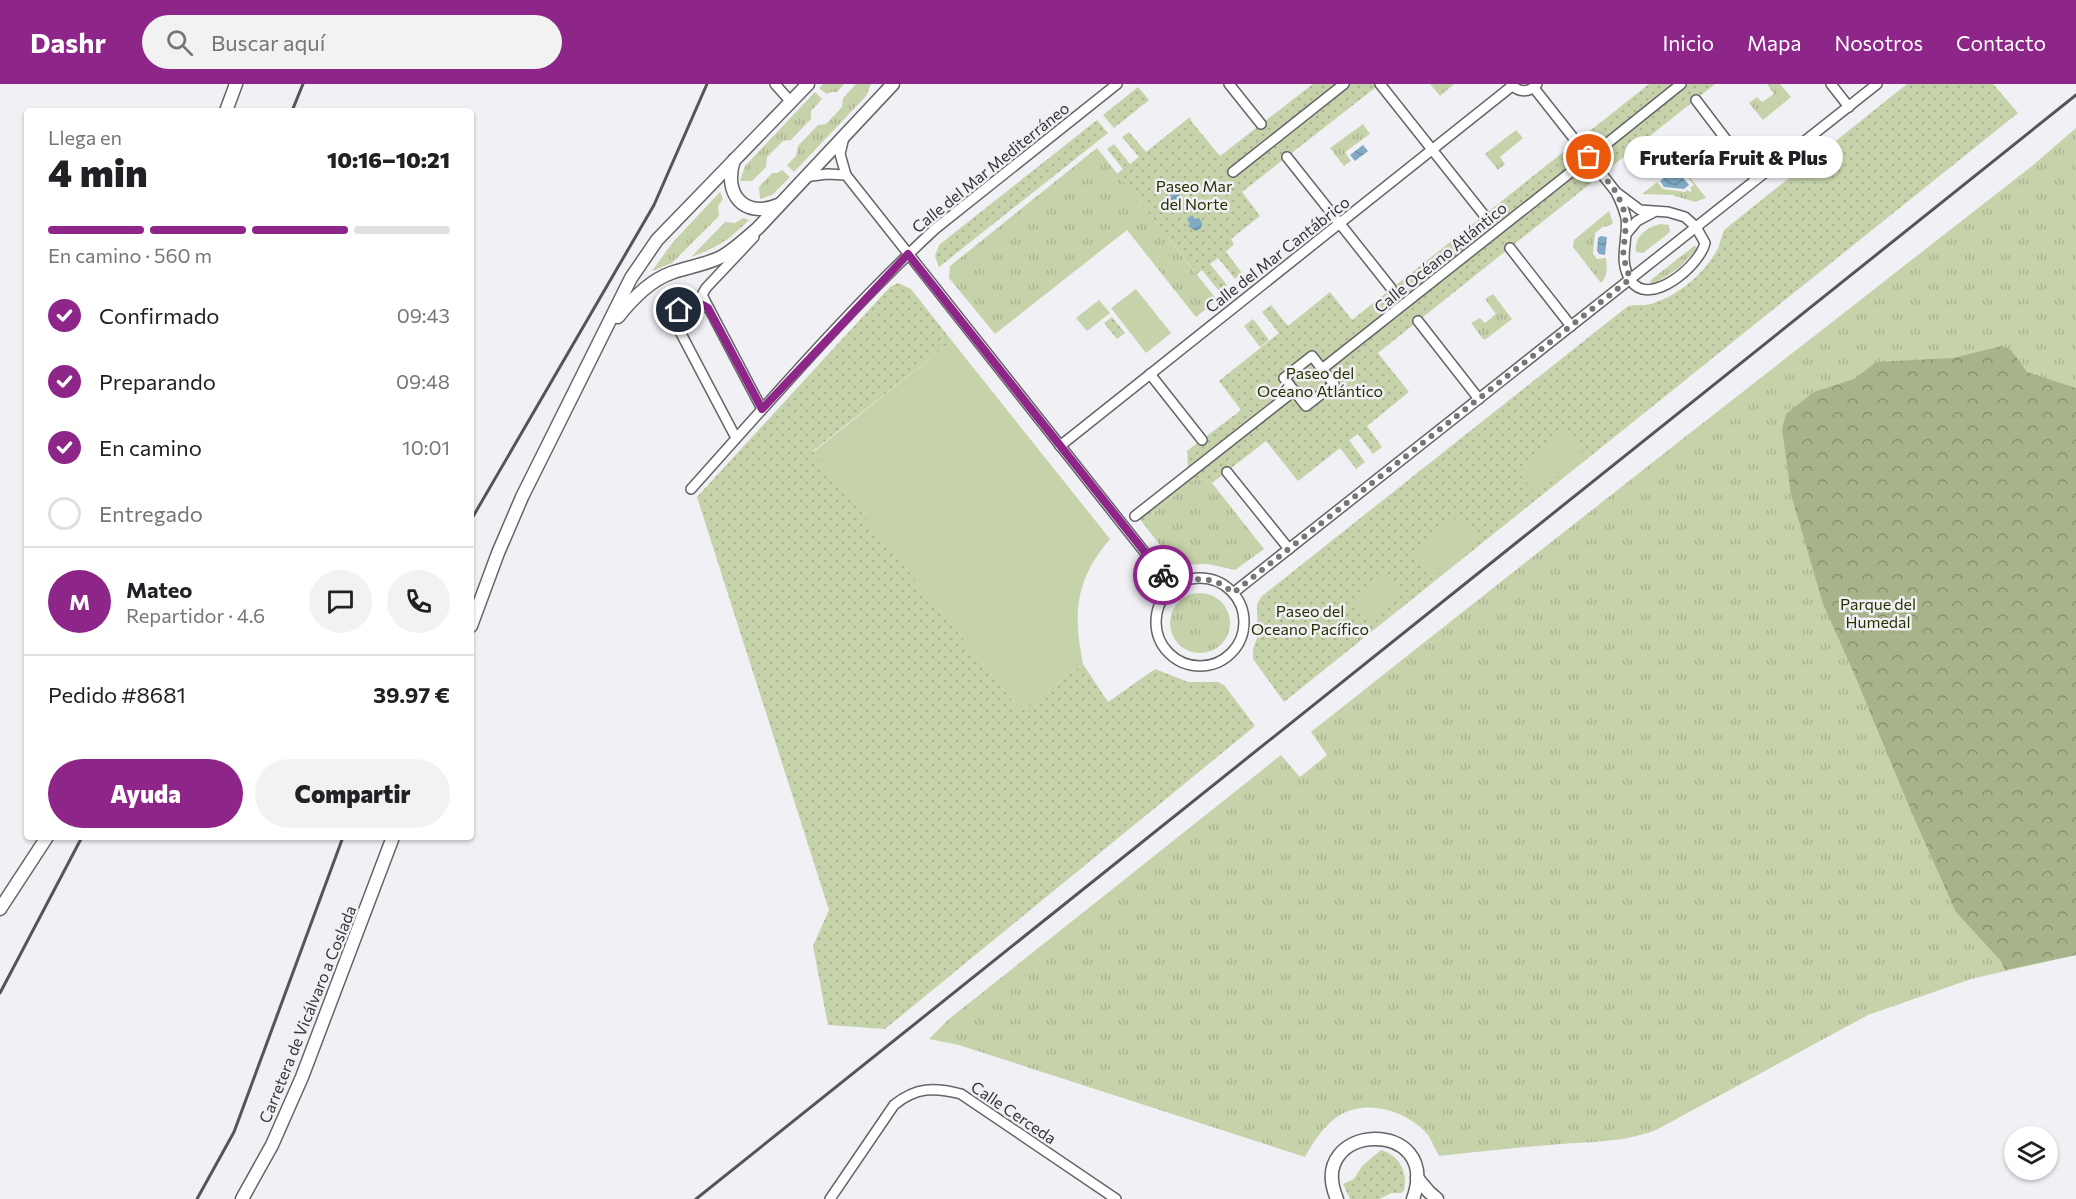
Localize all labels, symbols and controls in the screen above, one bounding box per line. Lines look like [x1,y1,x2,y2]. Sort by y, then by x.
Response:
search box [142,15,562,69]
text: Dashr [30,25,106,59]
icon: search [163,26,196,59]
text: Buscar aquí [211,29,325,56]
text: Inicio [1662,30,1714,55]
text: Mapa [1747,30,1801,55]
text: Nosotros [1834,30,1923,55]
text: Contacto [1956,30,2046,55]
street label: Calle del Mar Mediterráneo [908,98,1072,236]
text: Llega en [48,125,122,149]
pin [1563,131,1614,182]
callout: Frutería Fruit & Plus [1625,136,1844,178]
icon: bag [1572,140,1605,173]
text: Frutería Fruit & Plus [1639,145,1828,169]
text: 10:16–10:21 [327,146,450,173]
text: 4 min [48,147,148,195]
park label: Paseo Mar del Norte [1156,176,1233,213]
street label: Calle del Mar Cantábrico [1201,192,1353,316]
street label: Calle Océano Atlántico [1370,198,1510,316]
text: En camino · 560 m [48,243,212,267]
pin [653,284,704,335]
icon: home [662,293,695,326]
icon: check [48,299,81,332]
text: Confirmado [99,302,220,329]
text: 09:43 [397,303,450,327]
park label: Paseo del Océano Atlántico [1257,363,1383,400]
icon: check [48,365,81,398]
text: Preparando [99,368,216,395]
text: 09:48 [396,369,450,393]
icon: check [48,431,81,464]
text: En camino [99,434,202,461]
text: 10:01 [402,435,450,459]
text: Entregado [99,500,203,527]
courier [1133,545,1193,605]
icon: bike [1147,559,1180,592]
button: chat [309,570,372,633]
button: phone [387,570,450,633]
text: Mateo [126,576,193,603]
text: M [69,588,90,615]
park label: Parque del Humedal [1840,594,1916,631]
park label: Paseo del Oceano Pacífico [1251,601,1369,638]
text: Repartidor · 4.6 [126,603,265,627]
text: Pedido #8681 [48,681,186,708]
text: 39.97 € [373,681,450,708]
button: Ayuda [48,759,243,828]
button: Compartir [255,759,450,828]
street label: Carretera de Vicálvaro a Coslada [255,902,359,1126]
street label: Calle Cerceda [968,1077,1060,1147]
map controls [2004,1126,2058,1180]
button: layers [2004,1126,2058,1180]

